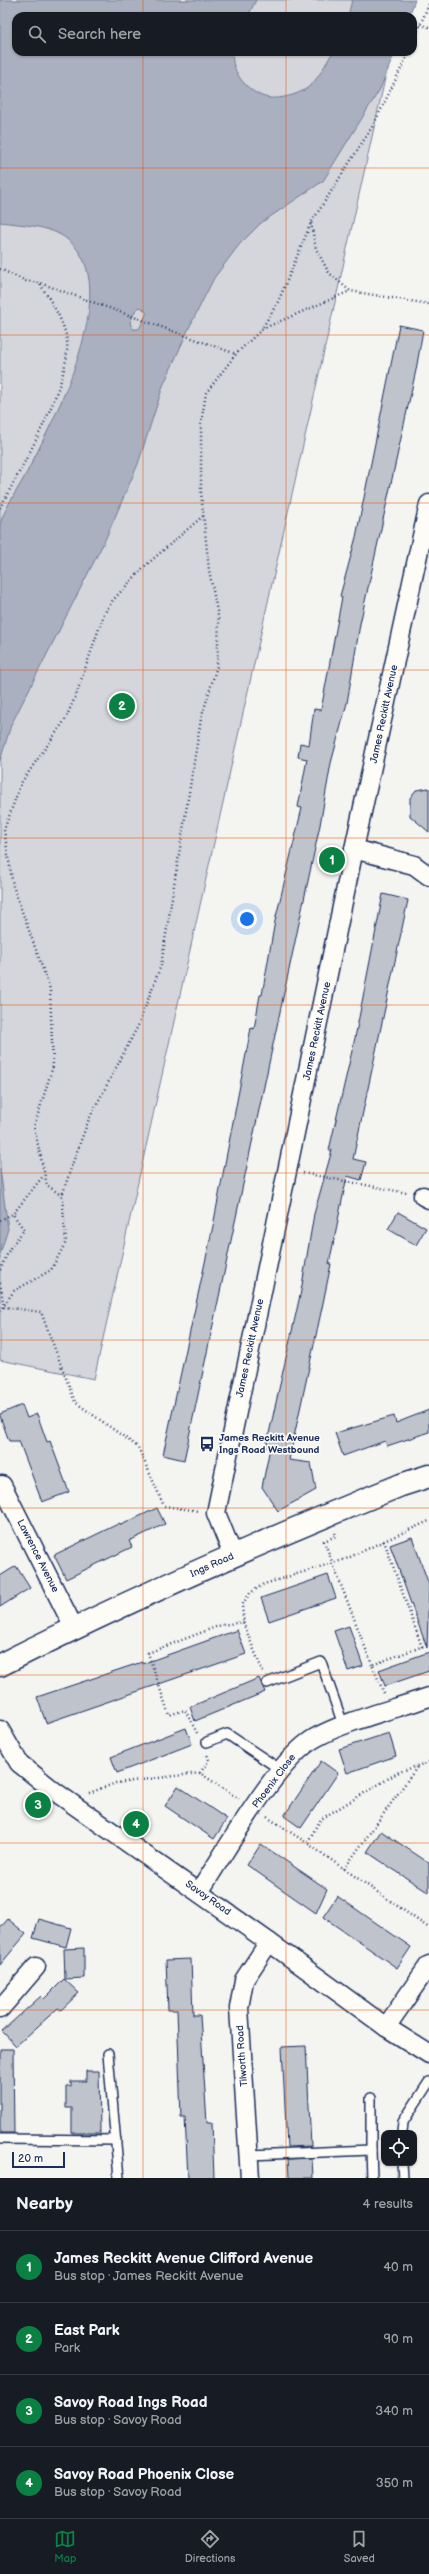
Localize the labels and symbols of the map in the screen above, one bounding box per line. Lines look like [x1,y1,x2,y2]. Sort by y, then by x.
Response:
street label: James Reckitt Avenue [368,664,400,764]
pin: 2 [109,691,135,721]
pin: 1 [319,845,345,875]
your location [237,909,257,929]
street label: James Reckitt Avenue [301,981,333,1081]
street label: James Reckitt Avenue [234,1298,266,1398]
place label: James Reckitt Avenue Ings Road Westbound [219,1432,320,1456]
bus stop icon: James Reckitt Avenue Ings Road Westbound [198,1435,216,1453]
street label: Lawrence Avenue [14,1517,62,1595]
street label: Ings Road [188,1550,236,1580]
street label: Phoenix Close [250,1752,298,1810]
pin: 3 [25,1790,51,1820]
pin: 4 [123,1809,149,1839]
street label: Savoy Road [183,1878,233,1918]
street label: Tilworth Road [234,2025,250,2087]
scale bar [12,2150,65,2169]

